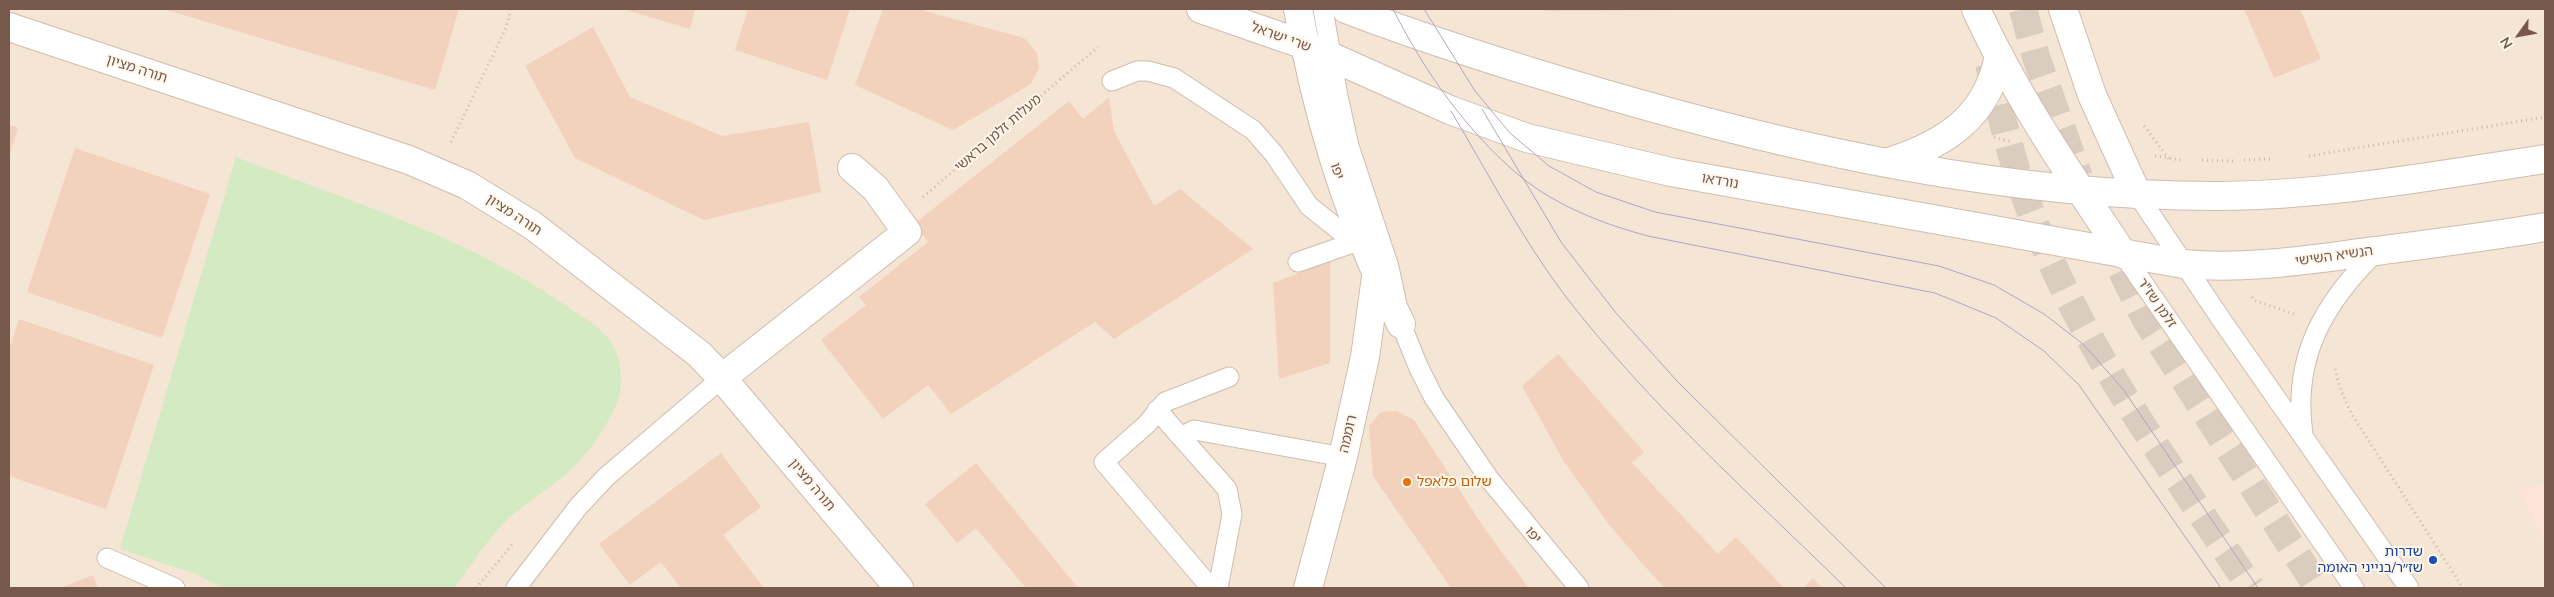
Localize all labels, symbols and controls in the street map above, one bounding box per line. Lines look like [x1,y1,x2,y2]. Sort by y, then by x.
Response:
north arrow [2494,10,2544,60]
street label: שרי ישראל [1249,18,1313,56]
text: N [2496,34,2517,52]
street label: תורה מציון [104,51,170,87]
street label: מעלות זלמן בראשי [951,91,1045,175]
street label: יפו [1326,161,1348,181]
street label: נורדאו [1700,169,1740,193]
street label: תורה מציון [483,191,545,239]
street label: הנשיא השישי [2294,242,2374,270]
street label: זלמן שז"ר [2134,275,2180,331]
street label: רוממה [1335,413,1361,455]
street label: תורה מציון [785,455,839,515]
place label: שלום פלאפל [1417,474,1492,490]
marker: שלום פלאפל [1401,476,1413,488]
street label: יפו [1521,523,1545,547]
place label: שדרות שז״ר/בנייני האומה [2318,544,2423,576]
marker: שדרות שז״ר/בנייני האומה [2427,554,2439,566]

